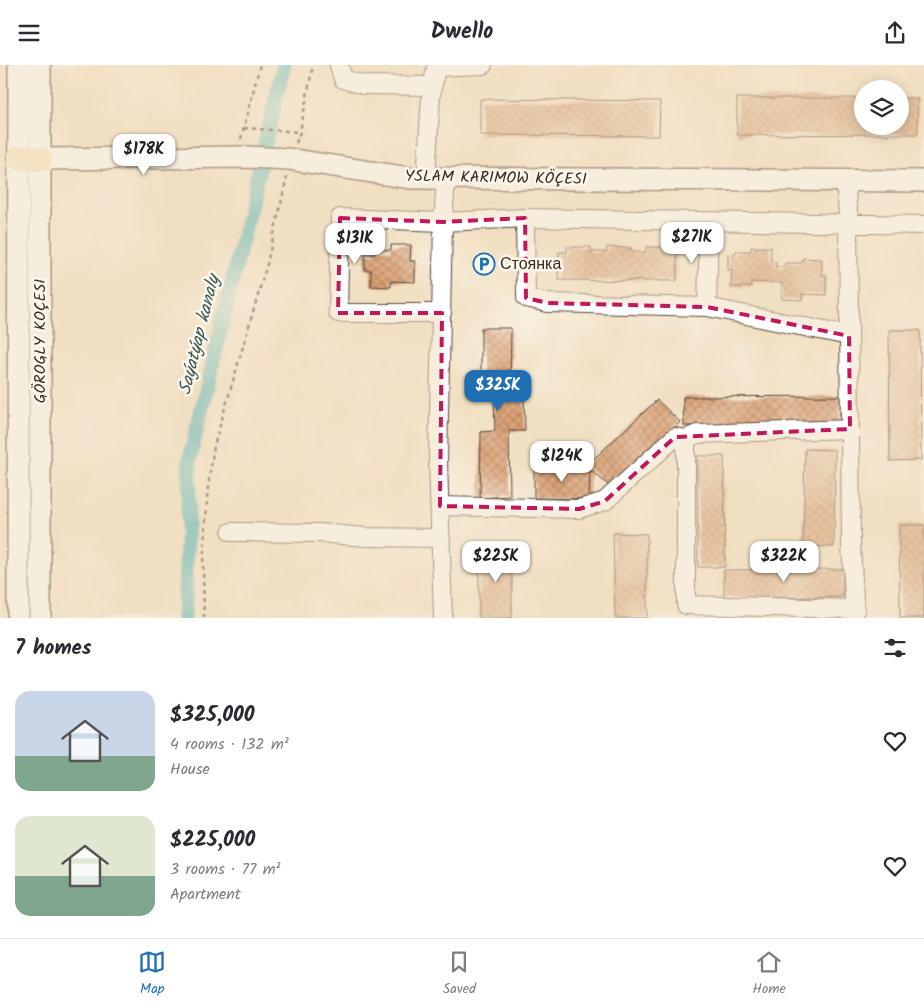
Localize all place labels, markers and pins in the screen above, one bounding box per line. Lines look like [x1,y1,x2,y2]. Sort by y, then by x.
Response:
pin: $178K [109,133,179,176]
pin: $271K [657,221,727,264]
pin: $131K [320,223,390,265]
parking icon: Стоянка [472,252,496,276]
place label: Стоянка [500,252,561,277]
pin: $325K [463,369,533,412]
pin: $124K [527,441,597,483]
pin: $225K [461,541,531,583]
pin: $322K [749,541,819,583]

